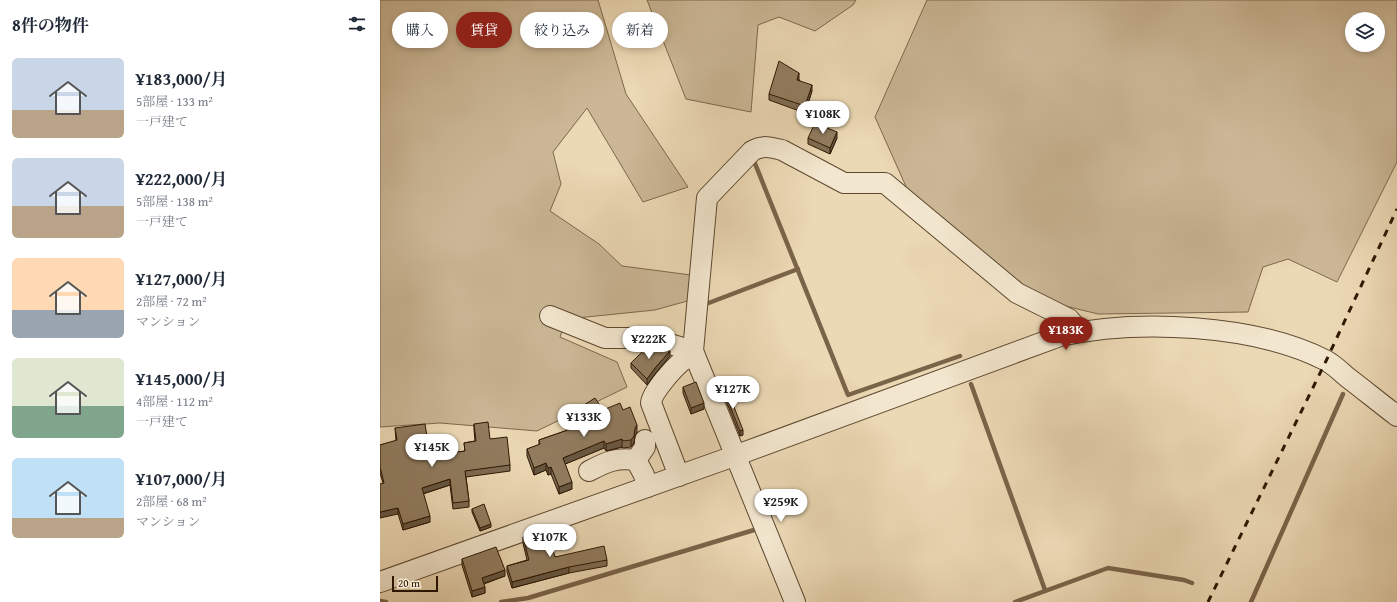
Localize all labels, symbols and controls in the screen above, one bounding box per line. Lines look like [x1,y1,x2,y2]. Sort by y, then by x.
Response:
text: 8件の物件 [12,12,89,37]
chip: 購入 [392,12,448,48]
chip: 賃貸 [456,12,512,48]
chip: 絞り込み [520,12,604,48]
chip: 新着 [612,12,668,48]
map controls [1345,12,1385,52]
button: layers [1345,12,1385,52]
icon: filters [346,13,368,35]
text: ¥183,000/月 [136,66,228,91]
icon: home [44,74,92,122]
text: 5部屋 · 133 m² [136,92,213,111]
pin: ¥108K [795,101,851,135]
text: ¥108K [805,104,841,123]
text: 一戸建て [136,112,188,131]
text: ¥222,000/月 [136,166,228,191]
icon: home [44,174,92,222]
text: 5部屋 · 138 m² [136,192,213,211]
text: 一戸建て [136,212,188,231]
text: ¥127,000/月 [136,266,228,291]
icon: home [44,274,92,322]
text: 2部屋 · 72 m² [136,292,207,311]
text: マンション [136,312,200,331]
pin: ¥183K [1038,317,1094,351]
text: ¥183K [1048,320,1084,339]
pin: ¥222K [621,326,677,360]
text: ¥222K [631,329,667,348]
text: ¥145,000/月 [136,366,228,391]
icon: home [44,374,92,422]
pin: ¥127K [705,376,761,410]
text: ¥127K [715,379,751,398]
text: 4部屋 · 112 m² [136,392,213,411]
pin: ¥133K [556,404,612,438]
text: ¥133K [566,407,602,426]
text: 一戸建て [136,412,188,431]
pin: ¥145K [404,434,460,468]
text: ¥145K [414,437,450,456]
text: ¥107,000/月 [136,466,228,491]
icon: home [44,474,92,522]
pin: ¥259K [753,489,809,523]
text: 2部屋 · 68 m² [136,492,207,511]
text: ¥259K [763,492,799,511]
text: マンション [136,512,200,531]
pin: ¥107K [522,524,578,558]
text: ¥107K [532,527,568,546]
scale bar [392,574,438,593]
text: 20 m [398,575,420,591]

